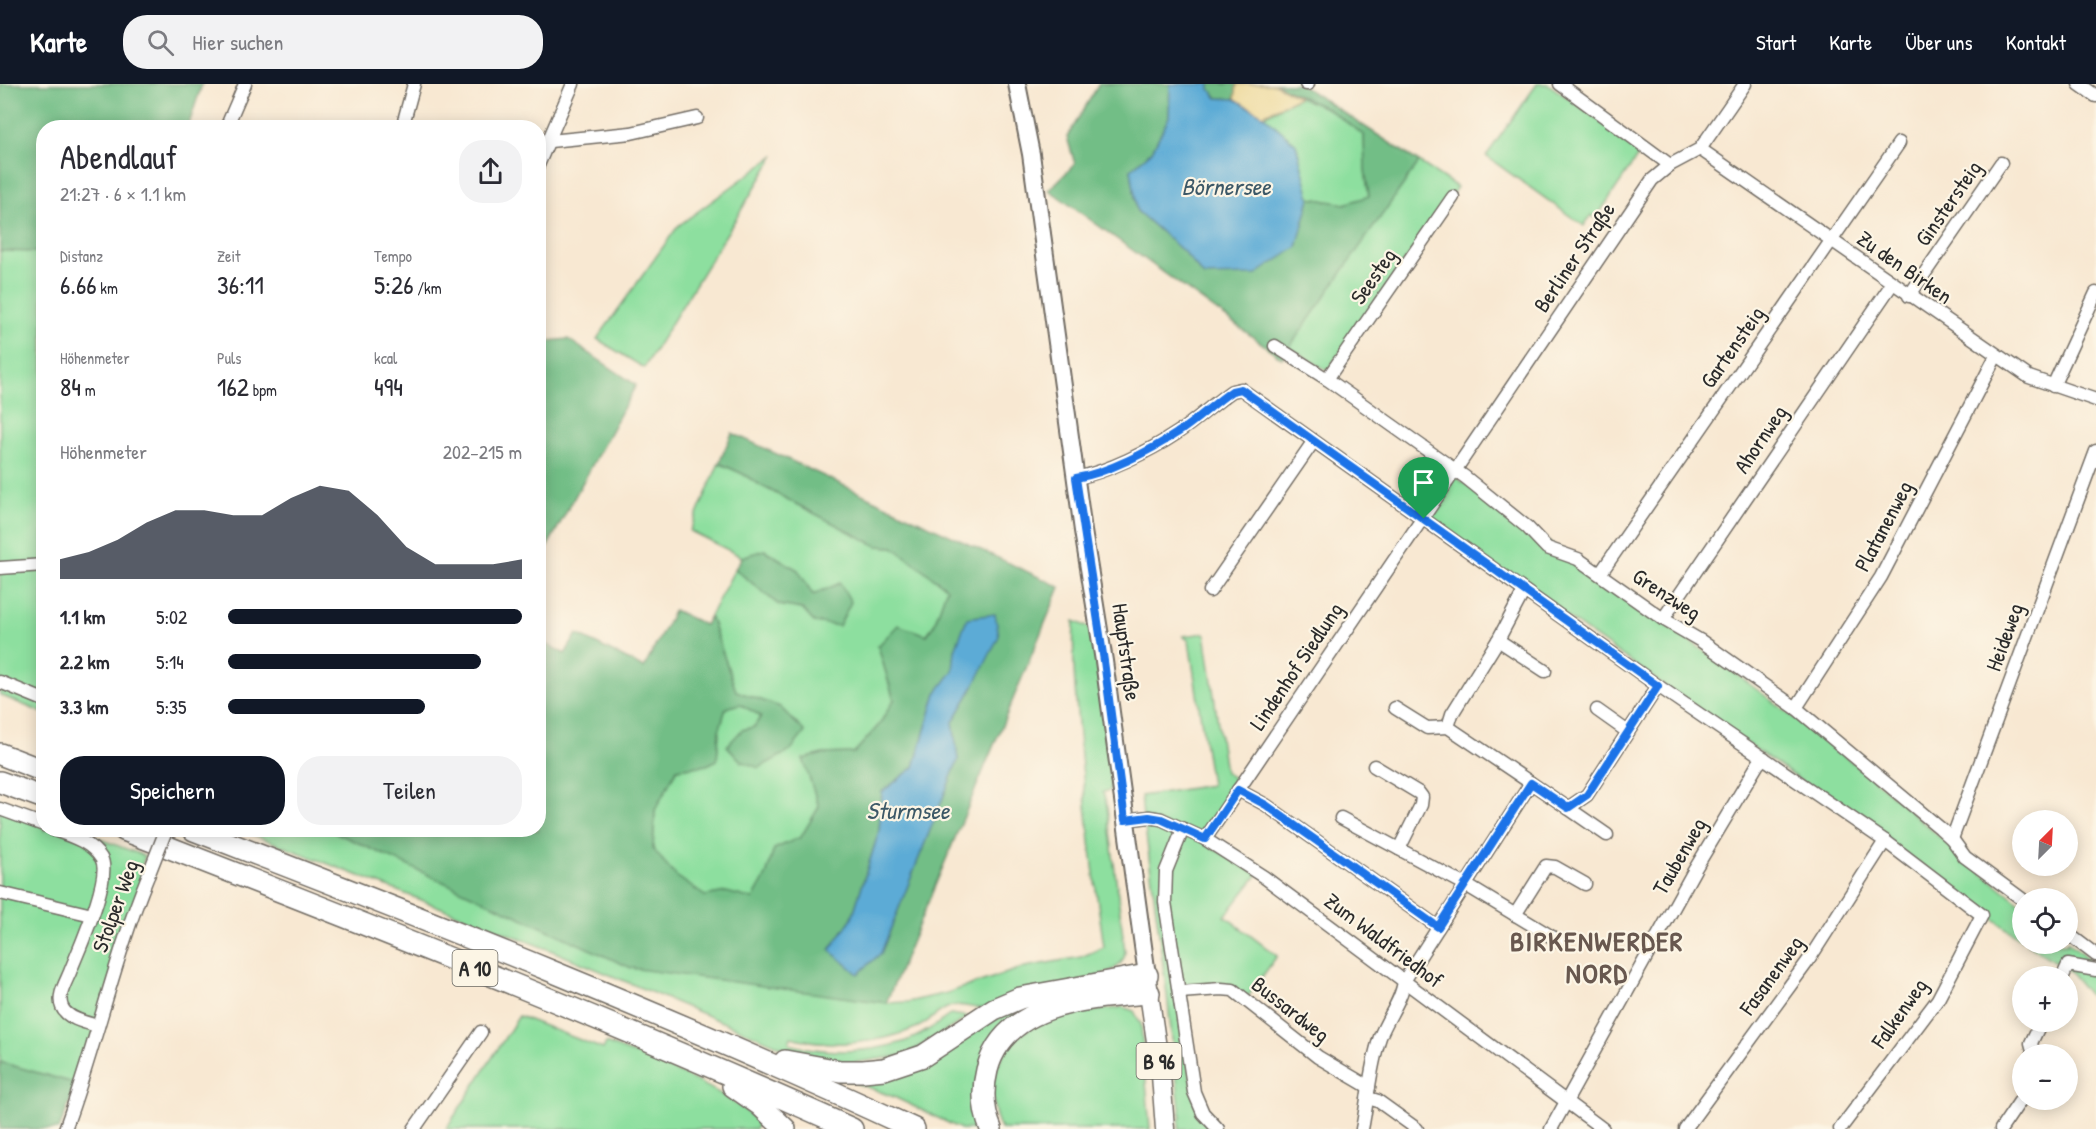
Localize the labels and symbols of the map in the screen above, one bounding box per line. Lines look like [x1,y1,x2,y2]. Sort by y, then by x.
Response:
street label: Ginstersteig [1908,154,1988,252]
water label: Börnersee [1181,170,1272,202]
street label: Berliner Straße [1526,196,1622,318]
street label: Zu den Birken [1851,223,1959,311]
street label: Seesteg [1343,242,1403,310]
street label: Gartensteig [1693,300,1771,394]
street label: Ahornweg [1726,399,1794,479]
pin [1398,457,1449,519]
street label: Platanenweg [1847,475,1919,577]
street label: Grenzweg [1627,561,1707,627]
street label: Lindenhof Siedlung [1242,596,1350,736]
street label: Heideweg [1978,599,2030,675]
street label: Hauptstraße [1105,601,1149,703]
water label: Sturmsee [867,794,951,826]
north arrow [2012,810,2078,876]
street label: Taubenweg [1645,812,1713,900]
street label: Stolper Weg [84,856,146,956]
street label: Zum Waldfriedhof [1319,886,1449,995]
district label: BIRKENWERDER NORD [1510,922,1684,992]
street label: Fasanenweg [1731,929,1810,1022]
road number: A 10 [452,950,498,986]
street label: Bussardweg [1246,969,1336,1049]
street label: Falkenweg [1863,972,1934,1055]
road number: B 96 [1136,1043,1182,1079]

